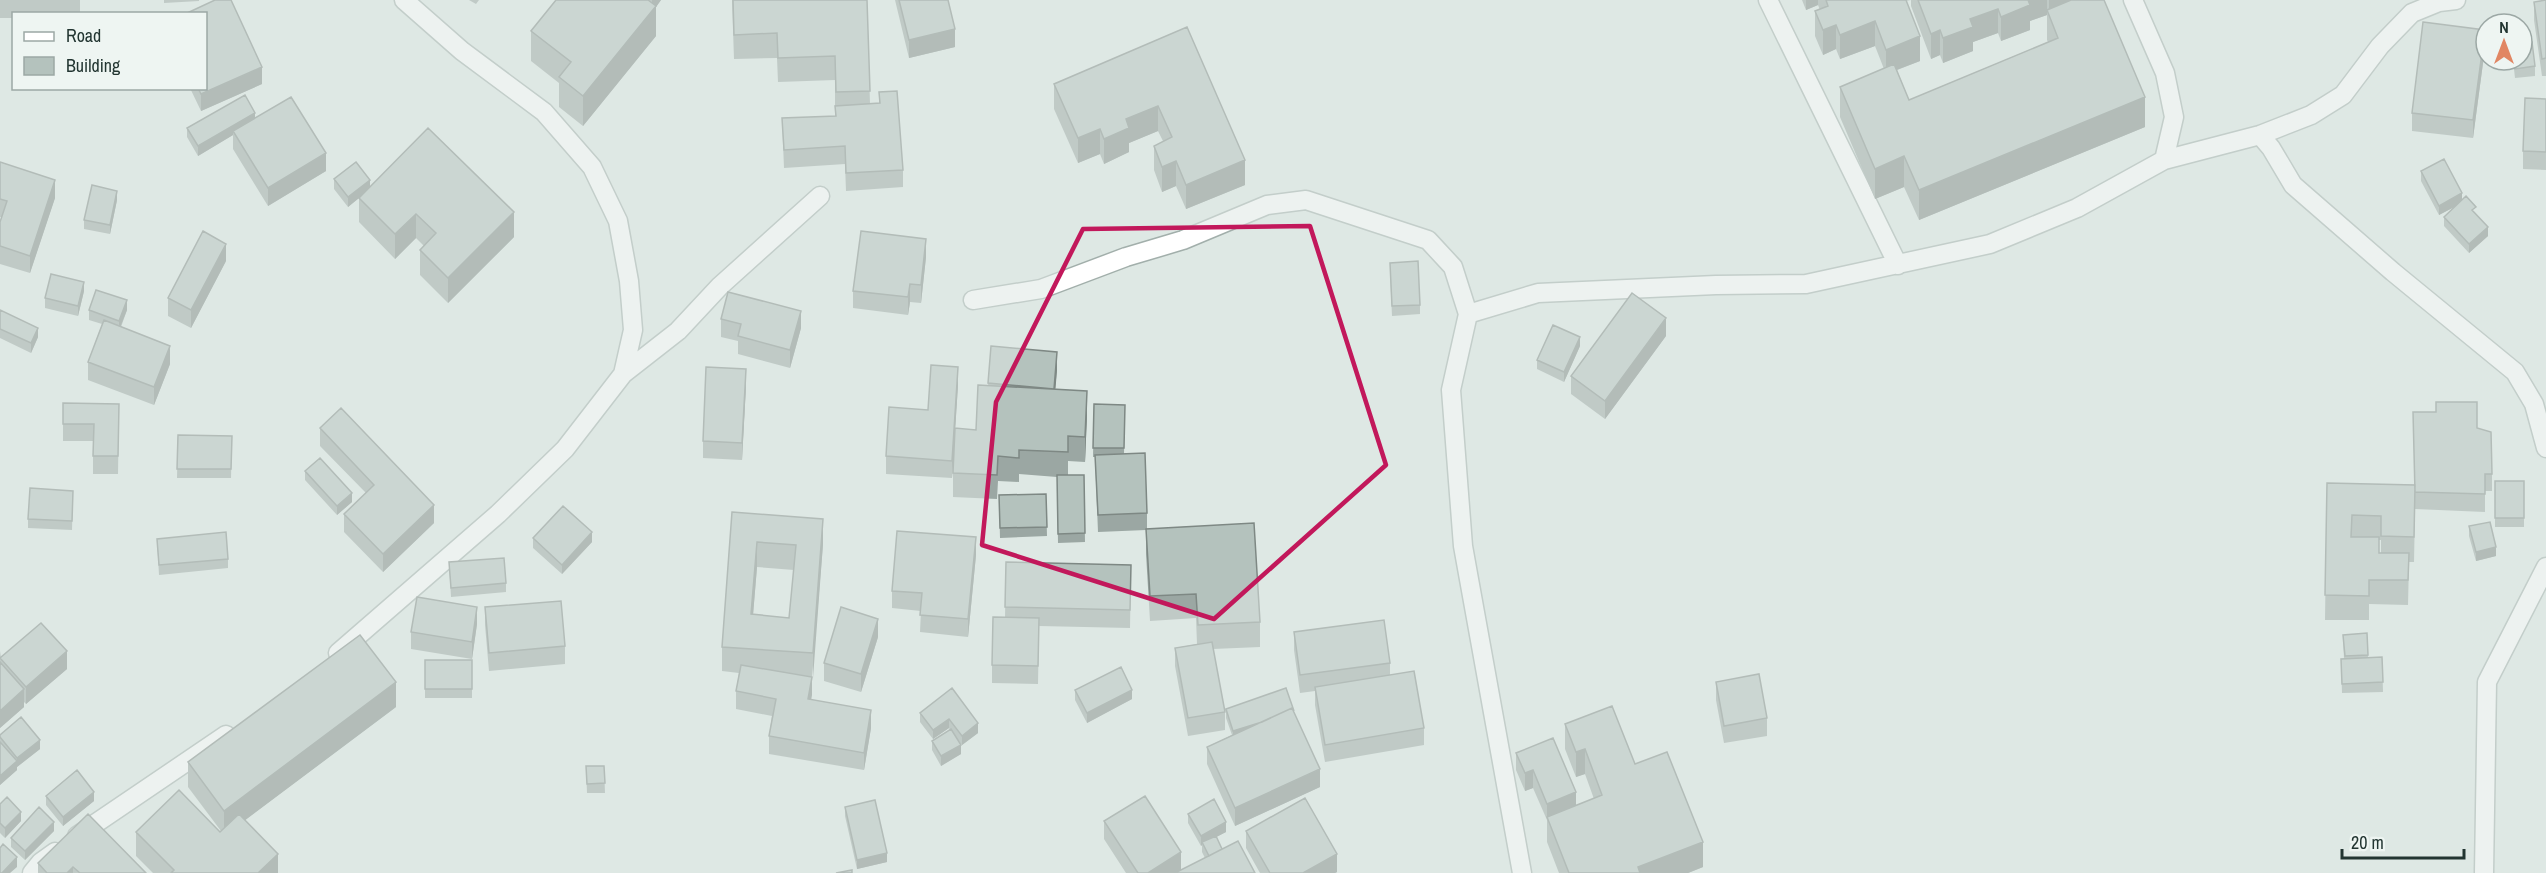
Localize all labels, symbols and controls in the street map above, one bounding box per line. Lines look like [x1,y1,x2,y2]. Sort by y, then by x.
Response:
legend [12,12,207,90]
north arrow [2474,12,2534,72]
text: N [2499,16,2509,38]
text: Road [66,23,101,48]
text: Building [66,53,121,78]
scale bar [2342,822,2464,860]
text: 20 m [2351,830,2384,855]

